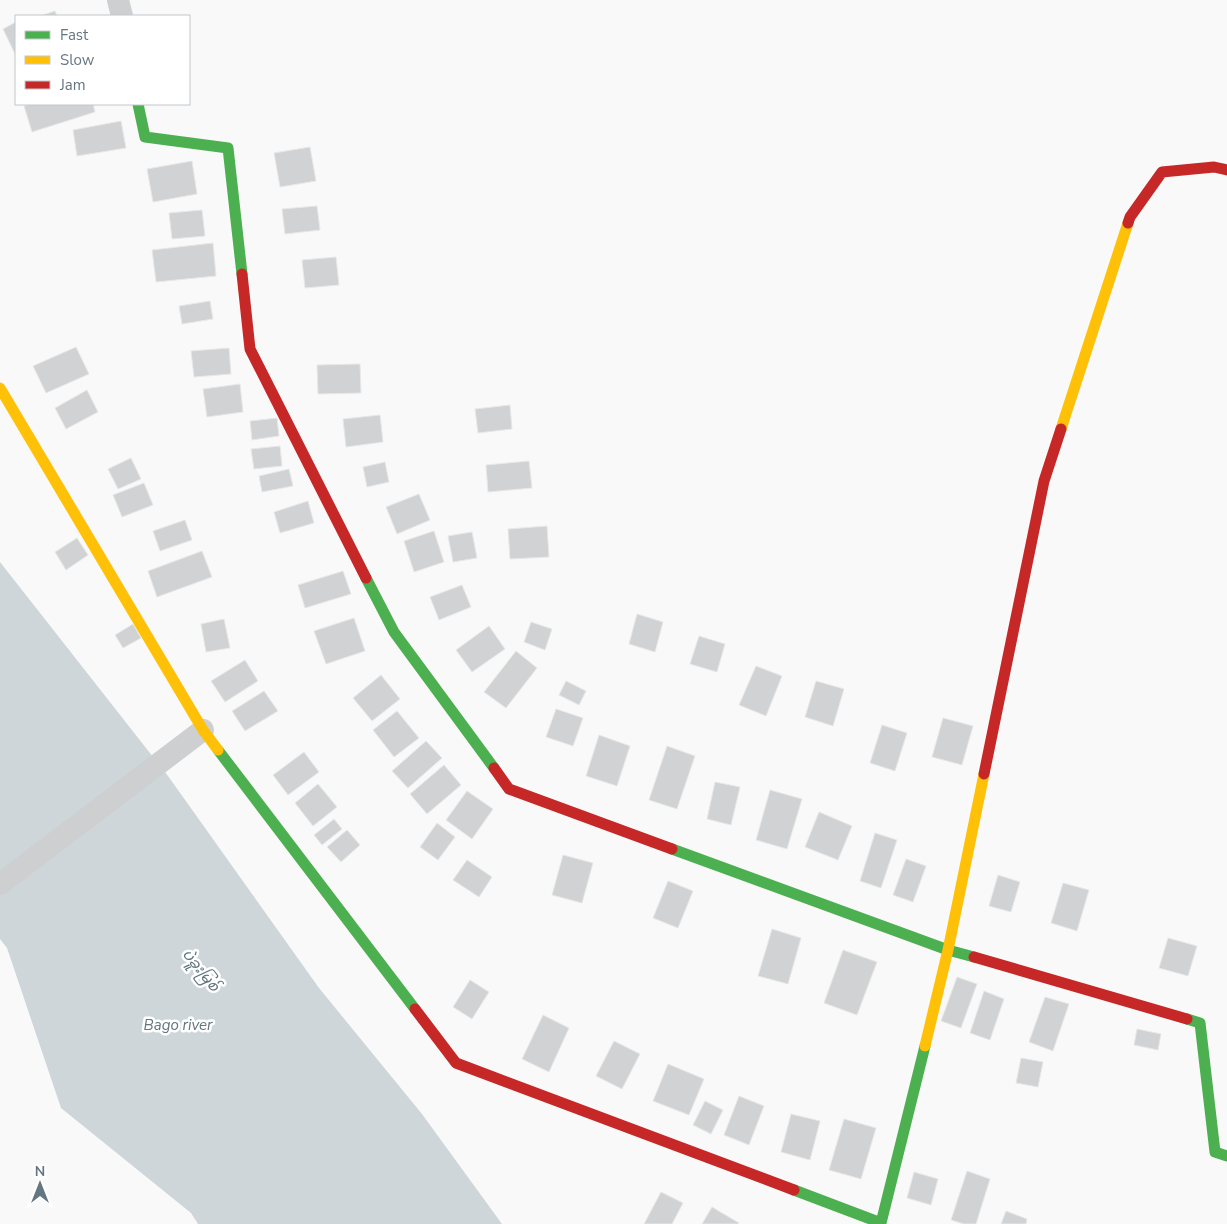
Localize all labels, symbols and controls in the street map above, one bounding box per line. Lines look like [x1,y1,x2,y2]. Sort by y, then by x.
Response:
legend [15,15,190,105]
text: Fast [60,25,89,45]
text: Slow [60,50,95,70]
text: Jam [59,75,86,95]
water label: ပဲခူးမြစ် [176,944,226,998]
water label: Bago river [144,1015,213,1035]
north arrow [15,1159,65,1209]
text: N [35,1162,45,1181]

